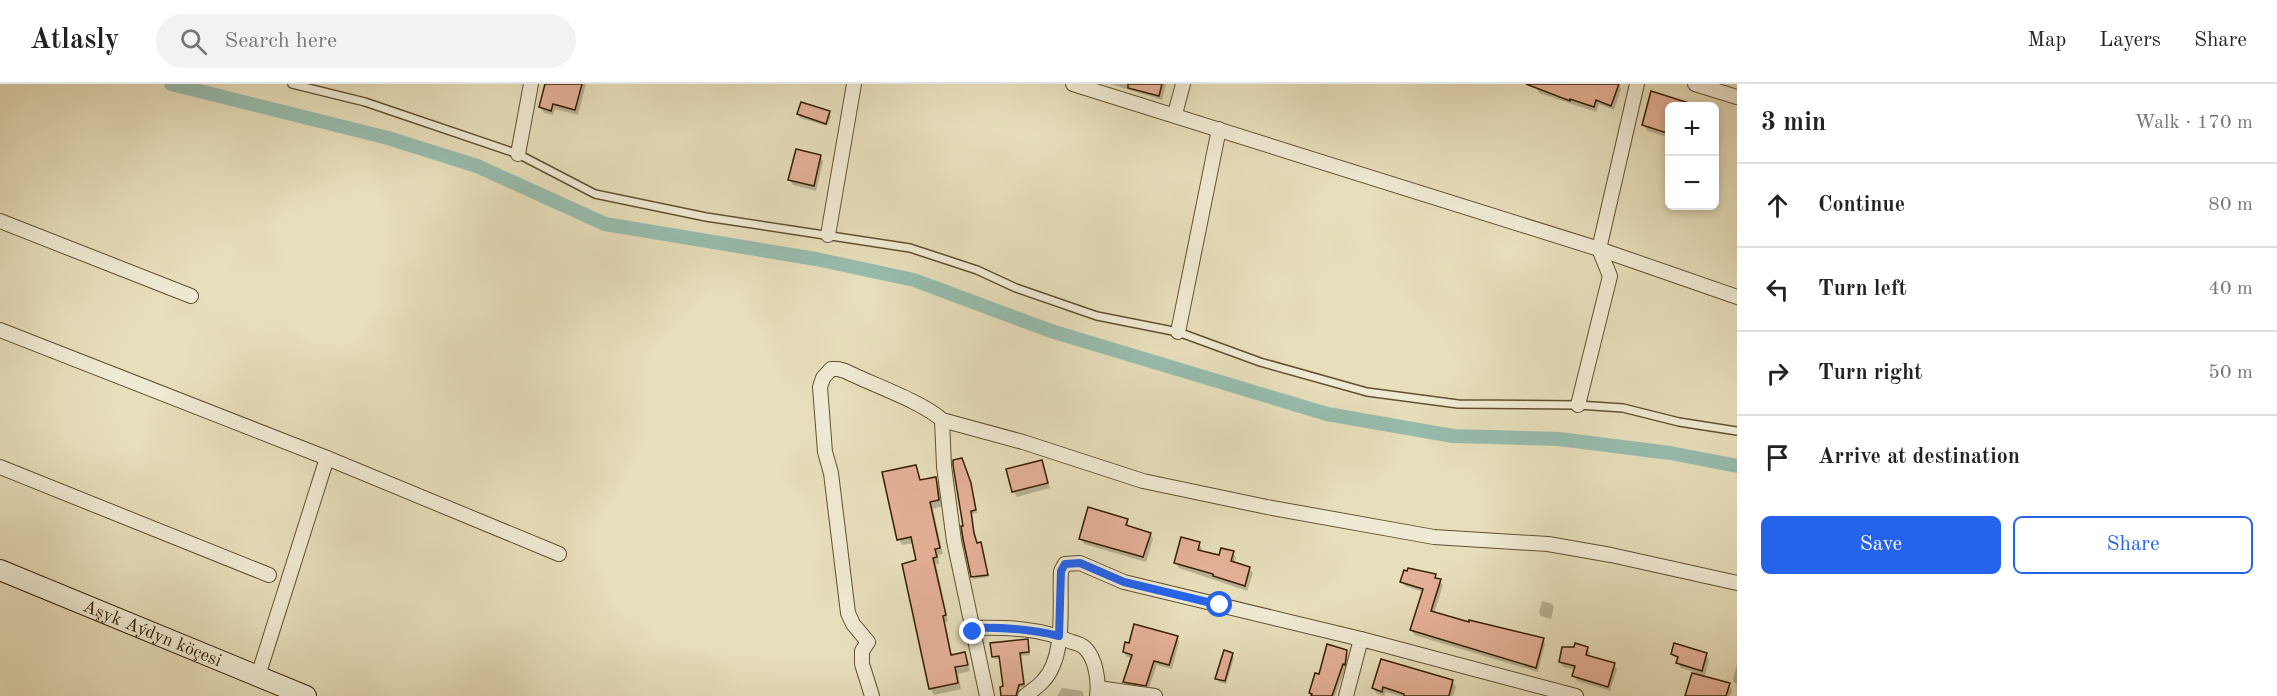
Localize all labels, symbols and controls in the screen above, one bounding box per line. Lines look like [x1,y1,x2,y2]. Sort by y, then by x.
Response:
search box [156,14,576,68]
icon: search [177,25,210,58]
text: Atlasly [30,27,120,55]
text: Search here [225,30,337,52]
text: Map [2027,30,2066,51]
text: Layers [2099,30,2161,51]
text: Share [2194,30,2247,51]
map controls [1665,102,1719,210]
button: + [1665,102,1719,156]
text: 3 min [1761,110,1826,136]
text: Walk · 170 m [2134,113,2253,133]
button: − [1665,156,1719,210]
icon: ahead [1761,189,1794,222]
text: Continue [1818,194,1905,216]
text: 80 m [2208,195,2253,215]
icon: left [1761,273,1794,306]
text: Turn left [1818,278,1907,300]
text: 40 m [2208,279,2253,299]
icon: right [1761,357,1794,390]
text: Turn right [1818,362,1922,384]
text: 50 m [2208,363,2253,383]
icon: arrive [1761,441,1794,474]
text: Arrive at destination [1818,446,2020,468]
button: Save [1761,516,2001,574]
button: Share [2013,516,2253,574]
route start [1206,591,1232,617]
street label: Aşyk Aýdyn köçesi [80,597,224,670]
route end [959,618,985,644]

